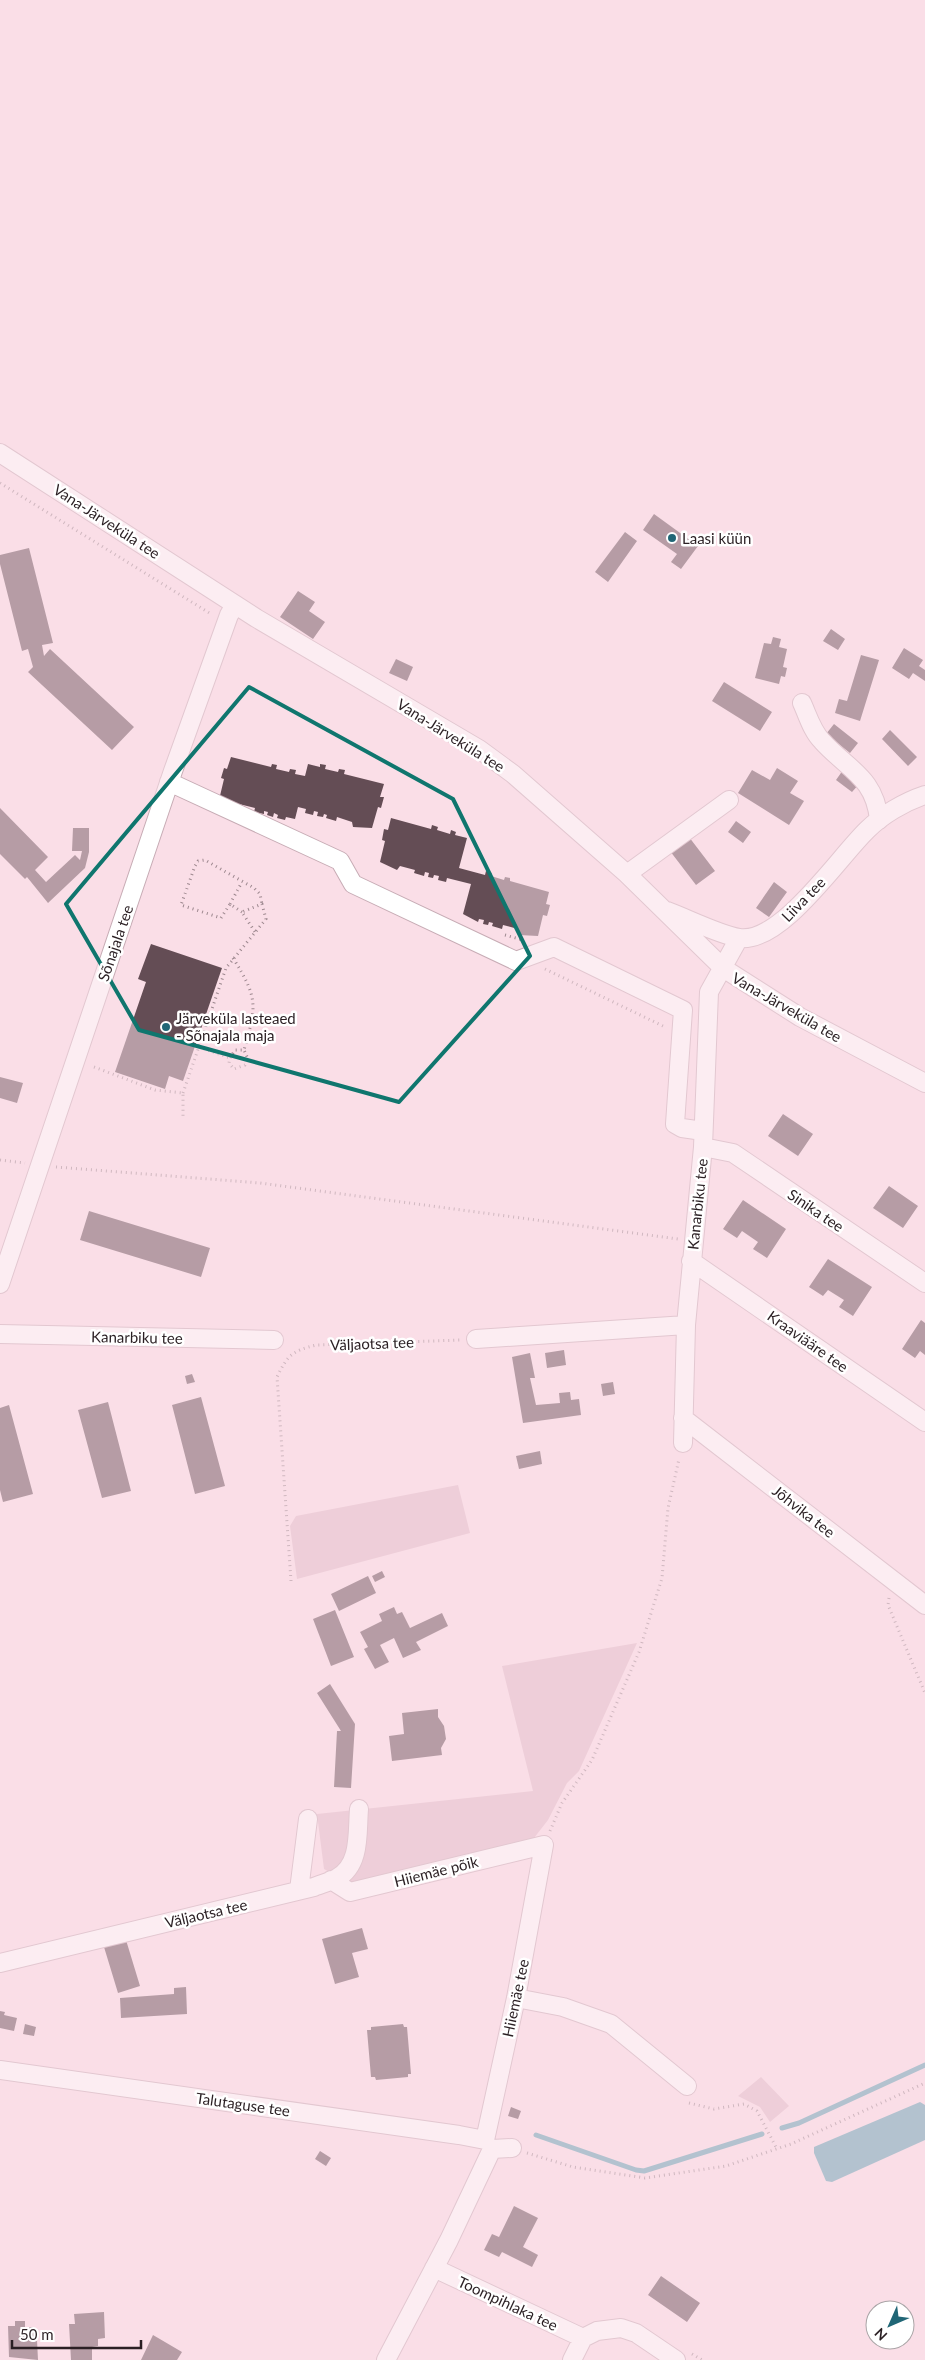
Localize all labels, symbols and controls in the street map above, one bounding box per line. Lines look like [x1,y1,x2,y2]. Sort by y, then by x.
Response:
street label: Vana-Järveküla tee [50,480,164,562]
place label: Laasi küün [682,529,751,547]
marker: Laasi küün [666,532,678,544]
street label: Vana-Järveküla tee [394,695,508,775]
street label: Liiva tee [777,873,829,925]
street label: Sõnajala tee [94,902,136,984]
street label: Vana-Järveküla tee [729,968,845,1046]
place label: Järveküla lasteaed - Sõnajala maja [176,1009,296,1044]
marker: Järveküla lasteaed - Sõnajala maja [160,1021,172,1033]
street label: Kanarbiku tee [683,1157,711,1251]
street label: Sinika tee [785,1185,848,1235]
street label: Kraaviääre tee [764,1307,852,1375]
street label: Kanarbiku tee [91,1327,183,1347]
street label: Väljaotsa tee [330,1333,414,1353]
street label: Jõhvika tee [769,1481,839,1541]
street label: Hiiemäe põik [392,1852,480,1890]
street label: Väljaotsa tee [163,1895,249,1931]
street label: Hiiemäe tee [498,1957,532,2039]
street label: Talutaguse tee [195,2088,291,2120]
street label: Toompihlaka tee [455,2272,561,2334]
north arrow [865,2300,915,2350]
scale bar [12,2318,141,2350]
text: 50 m [20,2325,54,2343]
text: N [871,2325,890,2344]

